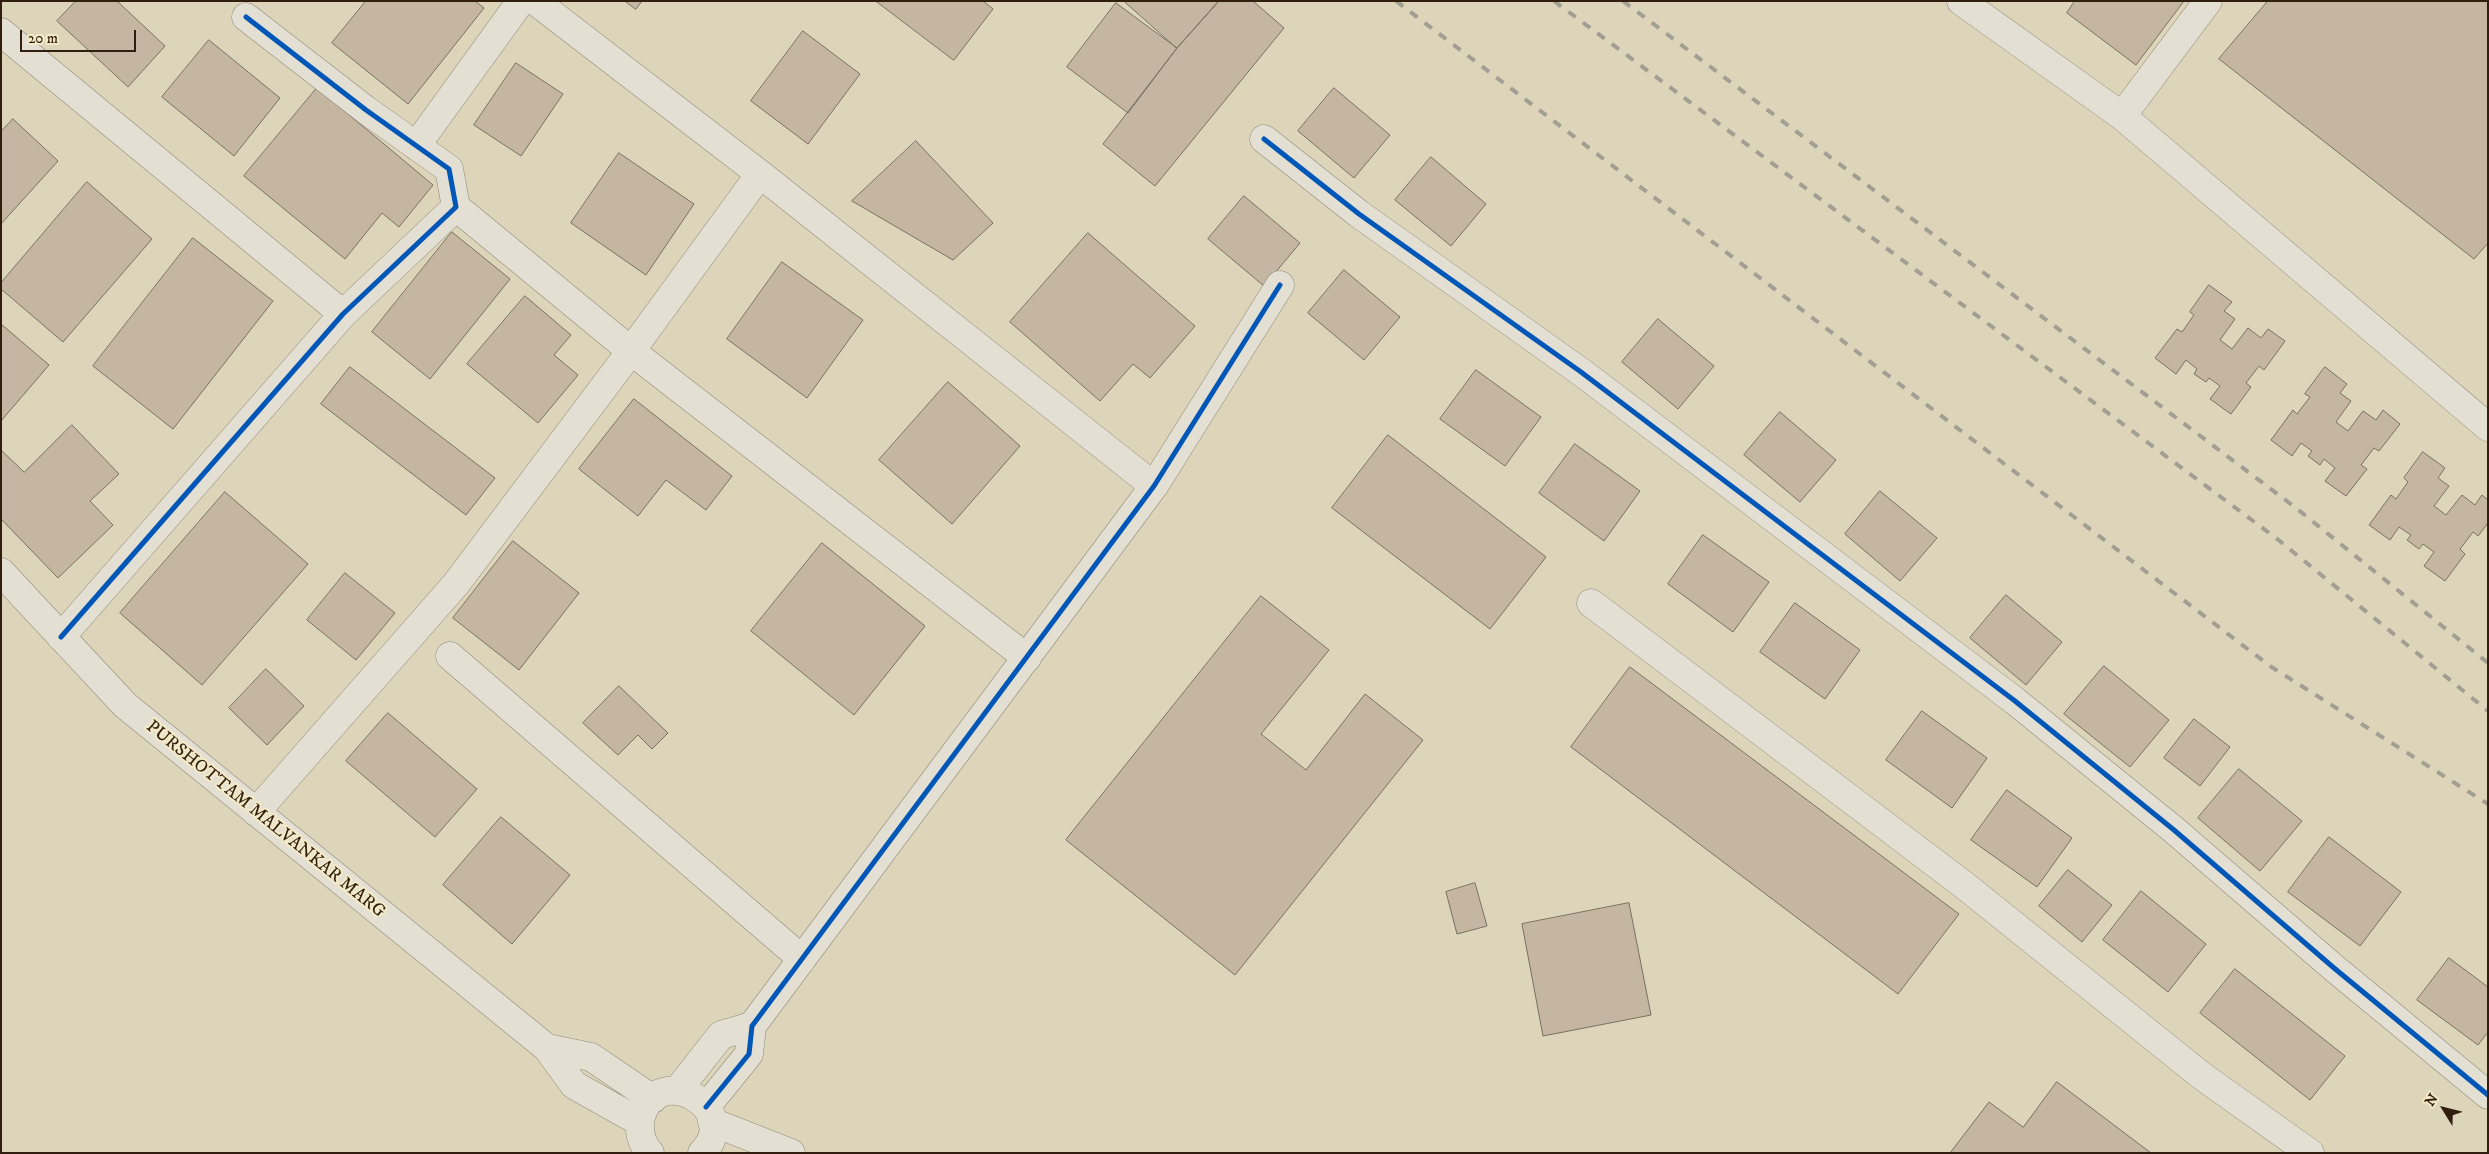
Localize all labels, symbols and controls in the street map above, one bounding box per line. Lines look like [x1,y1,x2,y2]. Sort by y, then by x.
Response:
scale bar [22,20,139,52]
text: 20 m [28,29,58,48]
street label: PURSHOTTAM MALVANKAR MARG [141,717,389,923]
north arrow [2419,1084,2469,1134]
text: N [2421,1090,2443,1110]

